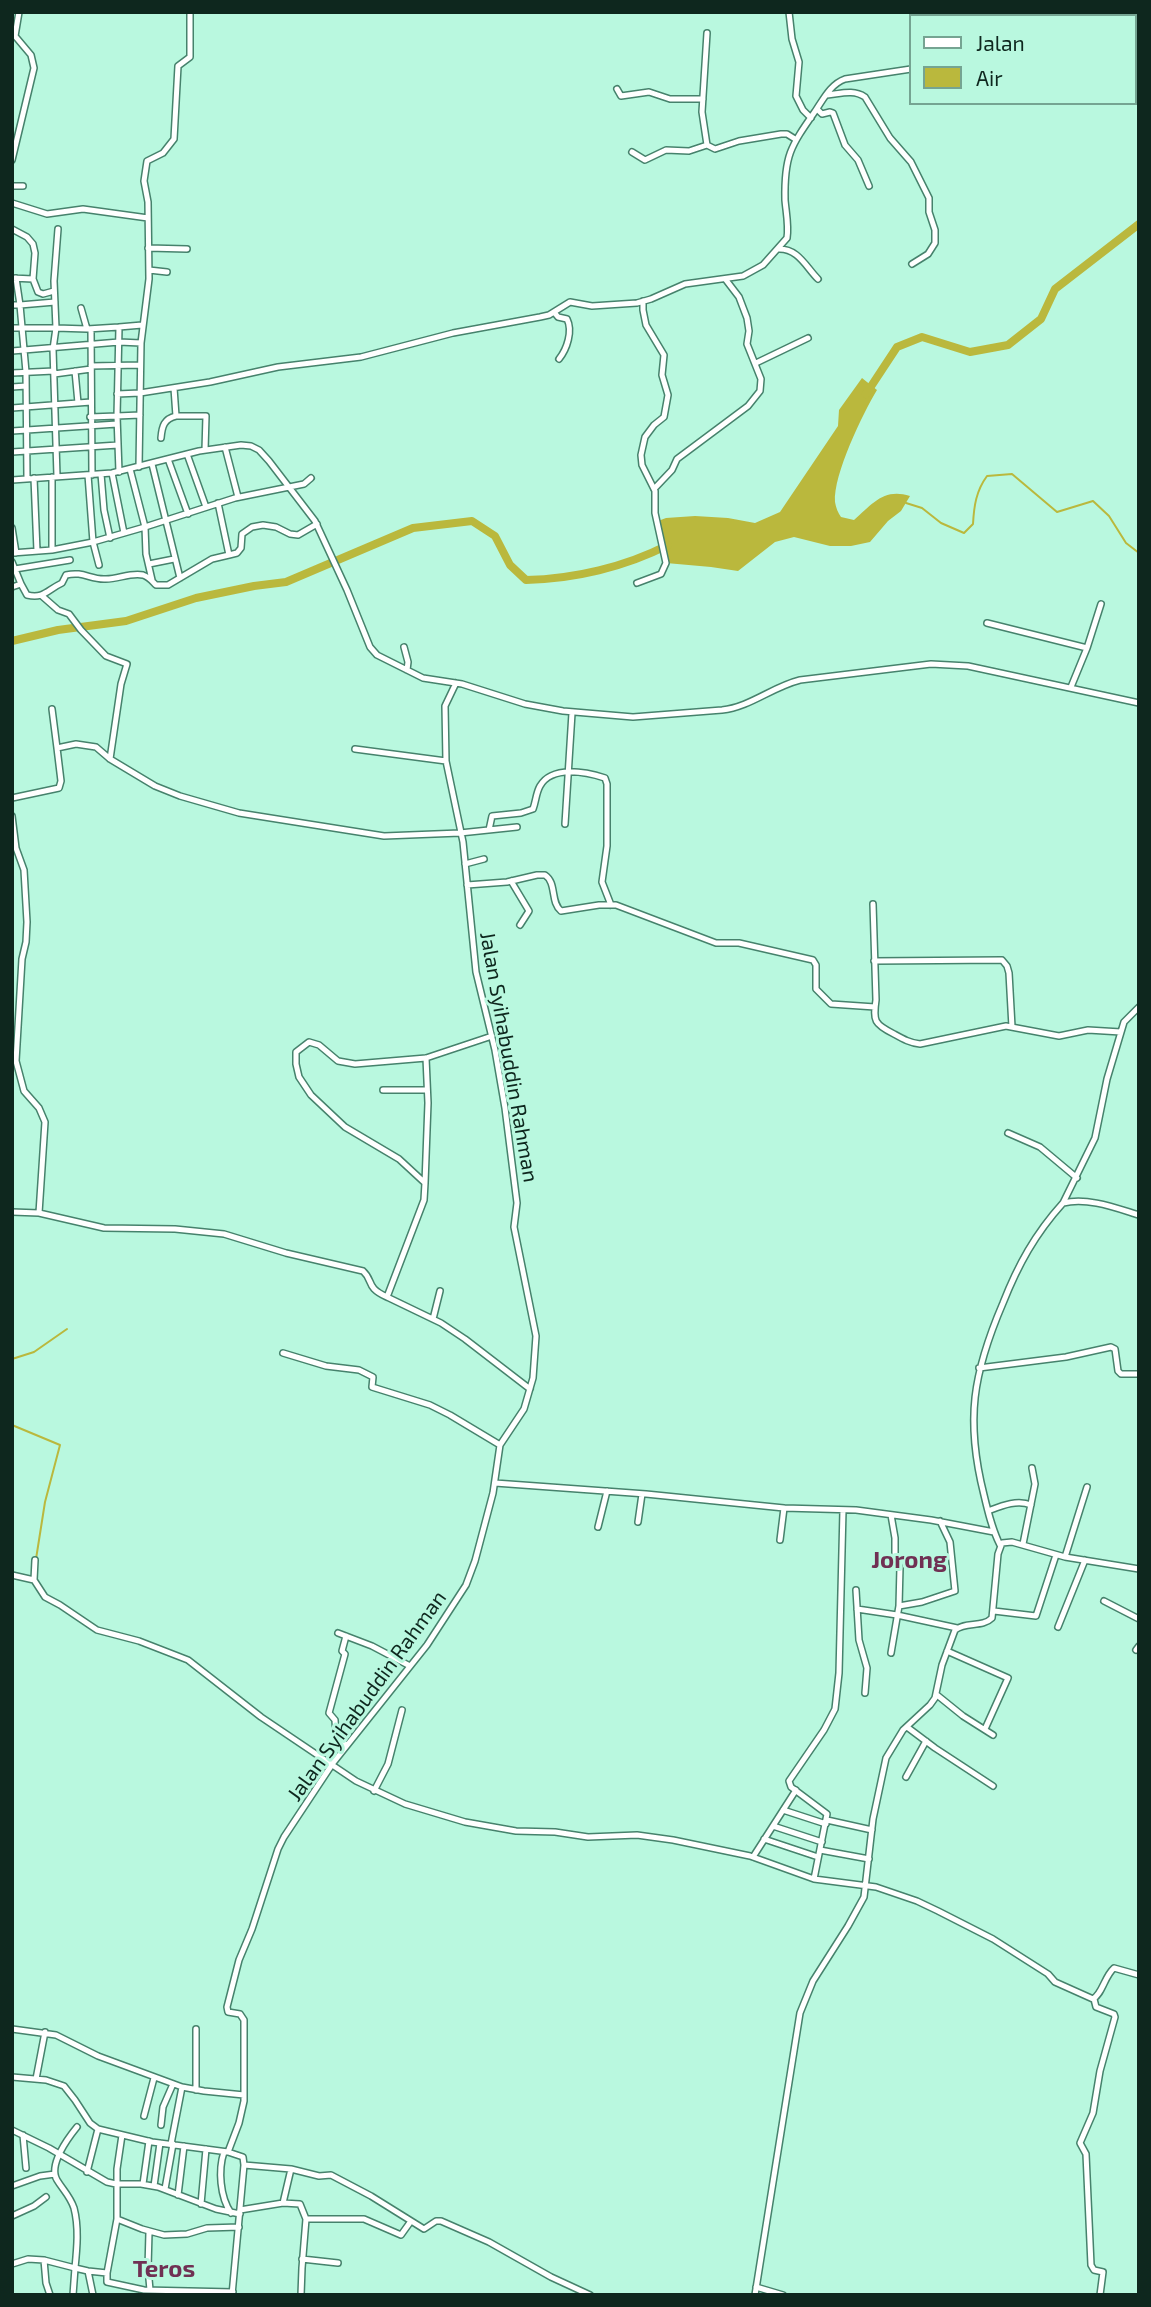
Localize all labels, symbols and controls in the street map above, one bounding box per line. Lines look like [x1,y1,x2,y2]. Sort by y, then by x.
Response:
legend [909,14,1137,105]
text: Jalan [976,30,1025,55]
text: Air [976,65,1003,90]
street label: Jalan Syihabuddin Rahman [475,930,543,1184]
district label: Jorong [871,1546,947,1574]
street label: Jalan Syihabuddin Rahman [282,1586,452,1806]
district label: Teros [133,2255,195,2283]

